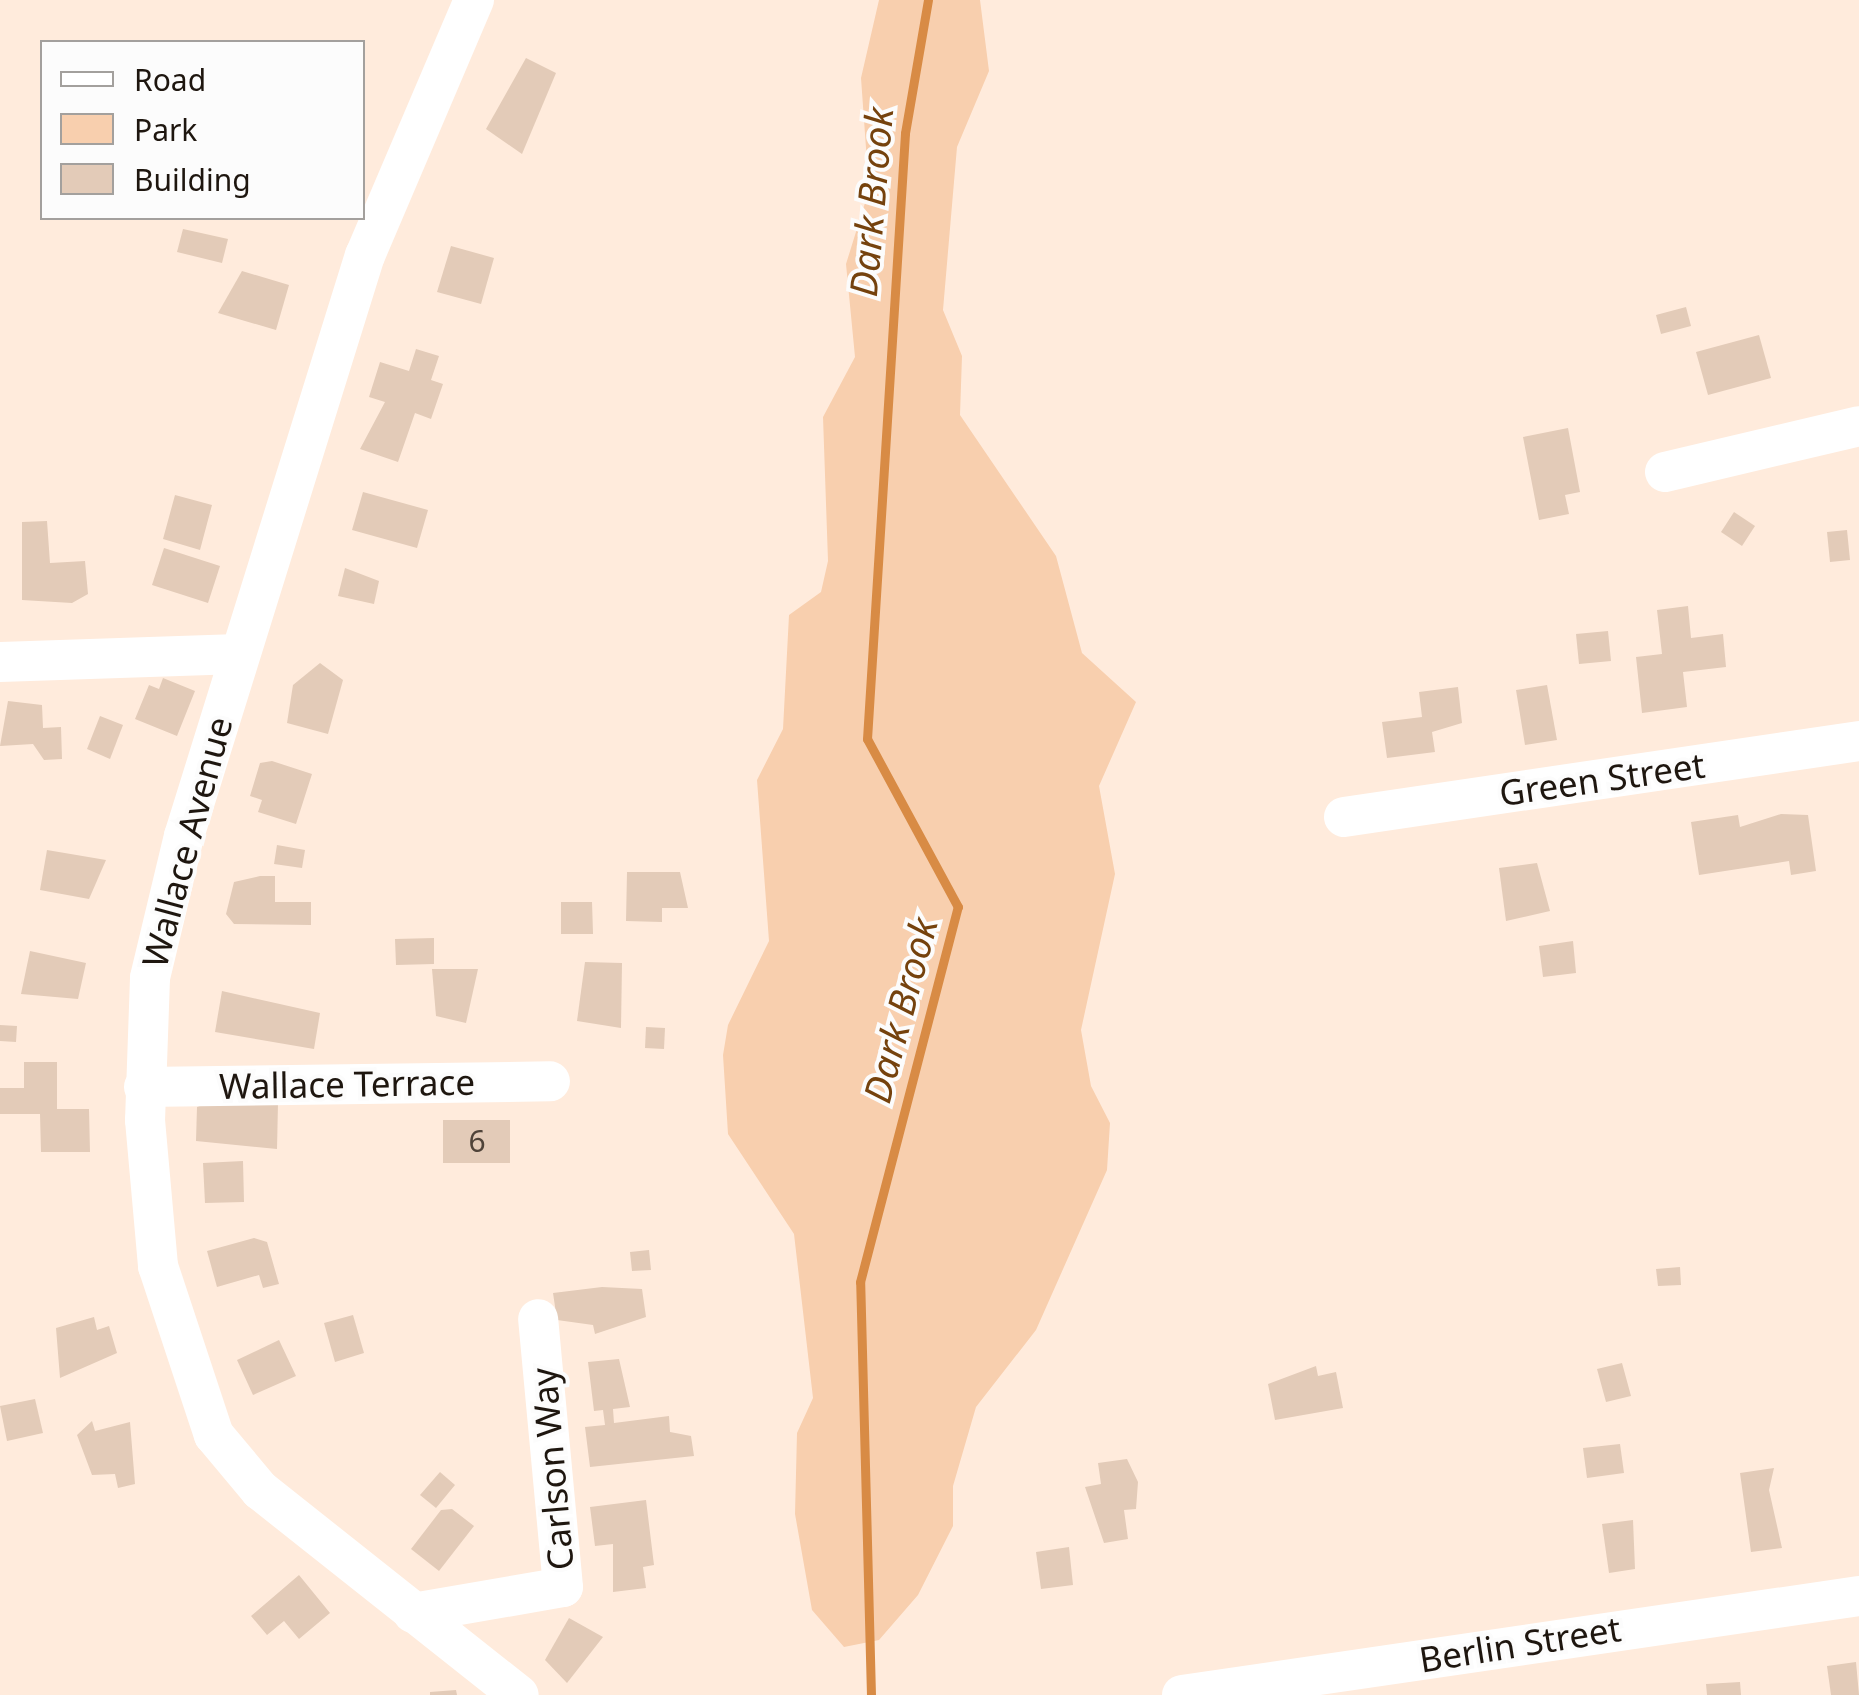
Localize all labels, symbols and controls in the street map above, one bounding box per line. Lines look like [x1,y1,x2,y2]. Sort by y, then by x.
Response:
legend [40,40,365,220]
text: Road [134,59,206,100]
water label: Dark Brook [840,106,902,298]
text: Park [134,109,197,150]
text: Building [134,159,251,200]
street label: Wallace Avenue [133,712,241,972]
street label: Green Street [1497,744,1707,814]
water label: Dark Brook [853,913,947,1107]
street label: Wallace Terrace [219,1061,475,1107]
house number: 6 [468,1123,486,1159]
street label: Carlson Way [522,1366,582,1572]
street label: Berlin Street [1416,1607,1624,1681]

